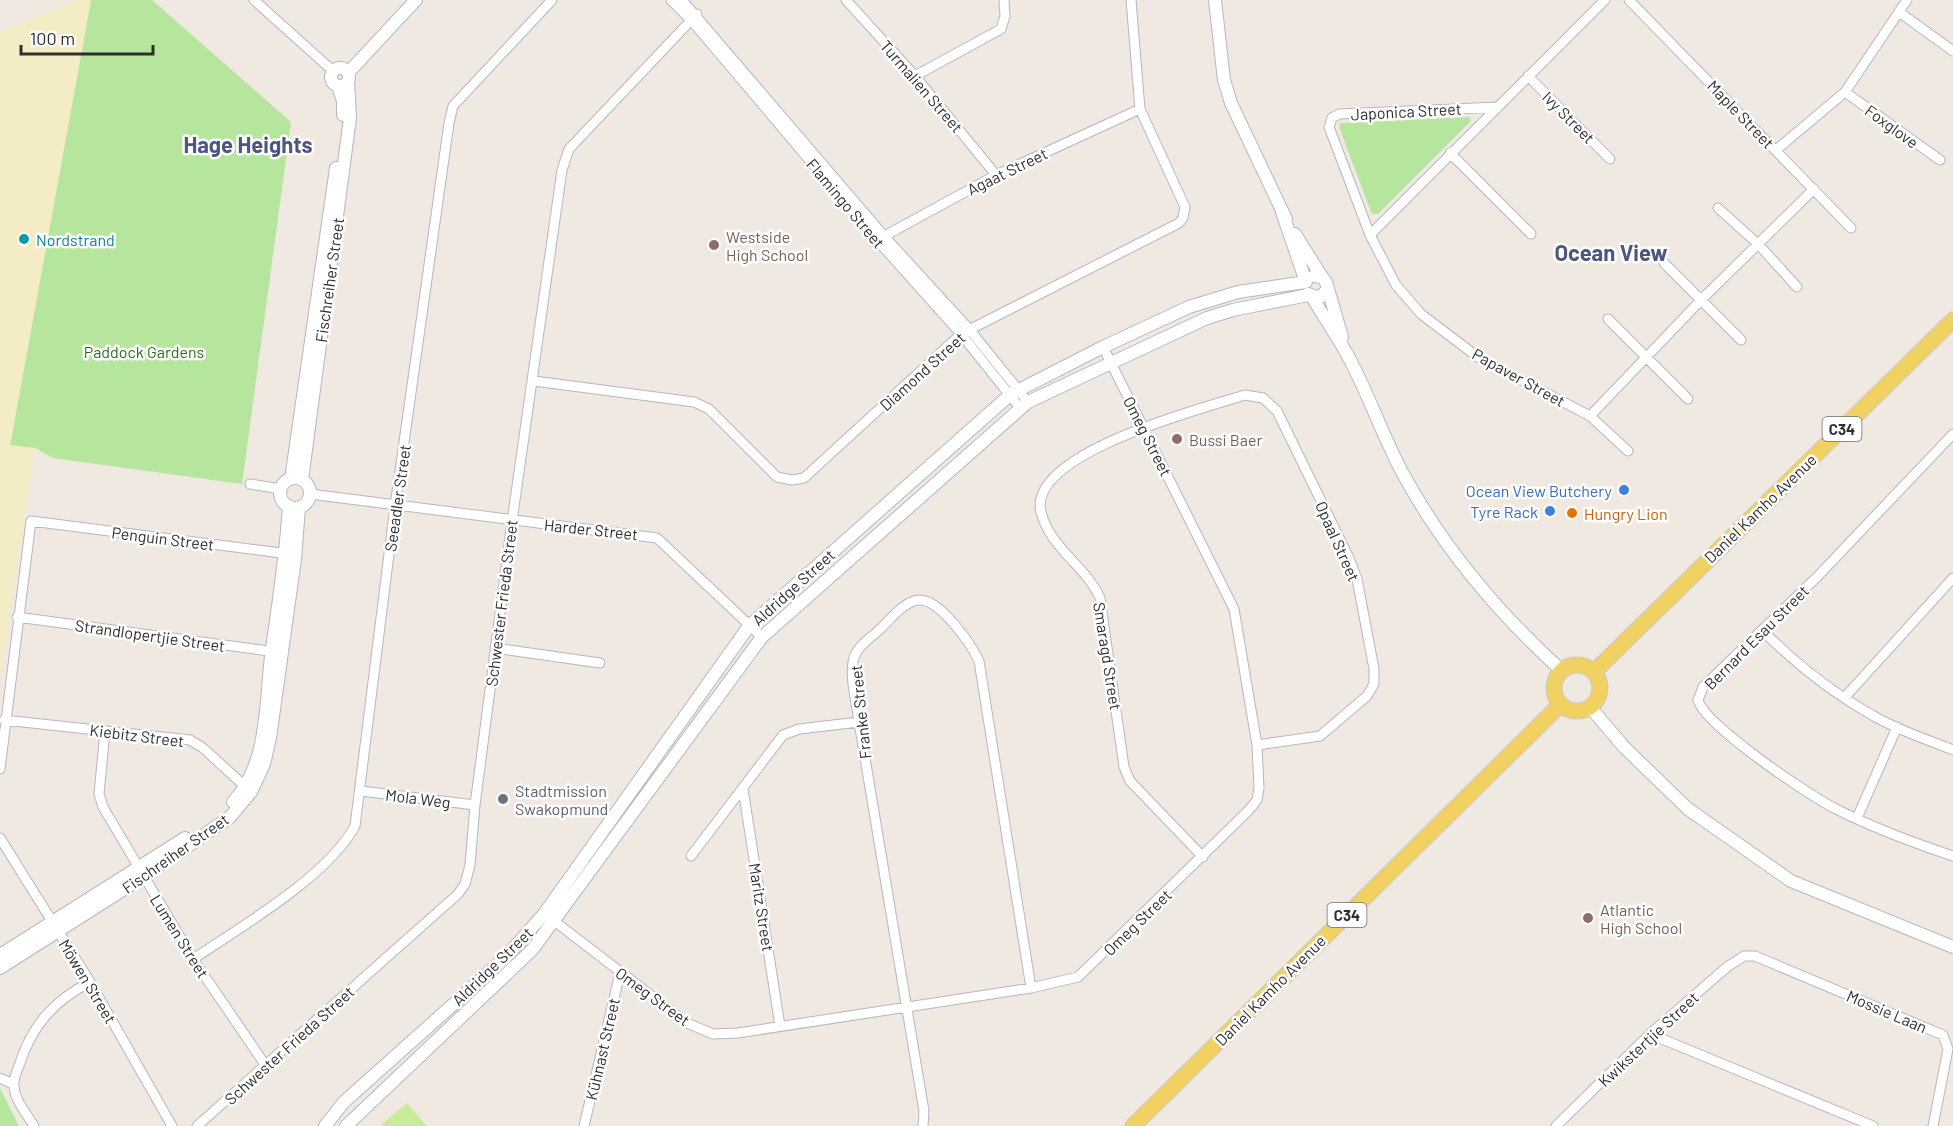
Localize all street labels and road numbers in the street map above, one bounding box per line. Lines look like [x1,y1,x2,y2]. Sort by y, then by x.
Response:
street label: Turmalien Street [877,36,967,136]
street label: Maple Street [1704,76,1778,152]
street label: Ivy Street [1539,87,1599,147]
street label: Japonica Street [1350,99,1462,123]
street label: Foxglove [1862,100,1922,152]
street label: Agaat Street [964,143,1050,199]
street label: Flamingo Street [803,154,889,252]
street label: Fischreiher Street [311,216,347,344]
street label: Diamond Street [875,328,969,414]
street label: Papaver Street [1469,344,1569,410]
street label: Omeg Street [1120,393,1176,479]
road number: C34 [1822,417,1862,441]
street label: Seeadler Street [380,443,414,553]
street label: Daniel Kamho Avenue [1700,450,1820,566]
street label: Opaal Street [1312,498,1364,584]
street label: Harder Street [543,515,639,543]
street label: Schwester Frieda Street [481,519,521,687]
street label: Penguin Street [111,522,215,554]
street label: Aldridge Street [748,545,838,629]
street label: Bernard Esau Street [1700,581,1812,693]
street label: Smaragd Street [1090,601,1126,711]
street label: Strandlopertjie Street [74,615,226,655]
street label: Franke Street [846,664,874,760]
street label: Kiebitz Street [89,720,185,750]
street label: Mola Weg [384,785,452,811]
street label: Fischreiher Street [118,809,232,897]
street label: Maritz Street [746,861,778,953]
street label: Omeg Street [1099,885,1175,959]
street label: Lumen Street [147,891,213,981]
road number: C34 [1328,903,1366,927]
street label: Aldridge Street [448,923,536,1009]
street label: Daniel Kamho Avenue [1211,931,1329,1049]
street label: Möwen Street [55,935,121,1027]
street label: Omeg Street [612,963,694,1029]
street label: Schwester Frieda Street [220,982,358,1108]
street label: Mossie Laan [1844,986,1930,1036]
street label: Kwikstertjie Street [1594,988,1702,1090]
street label: Kühnast Street [581,996,623,1102]

